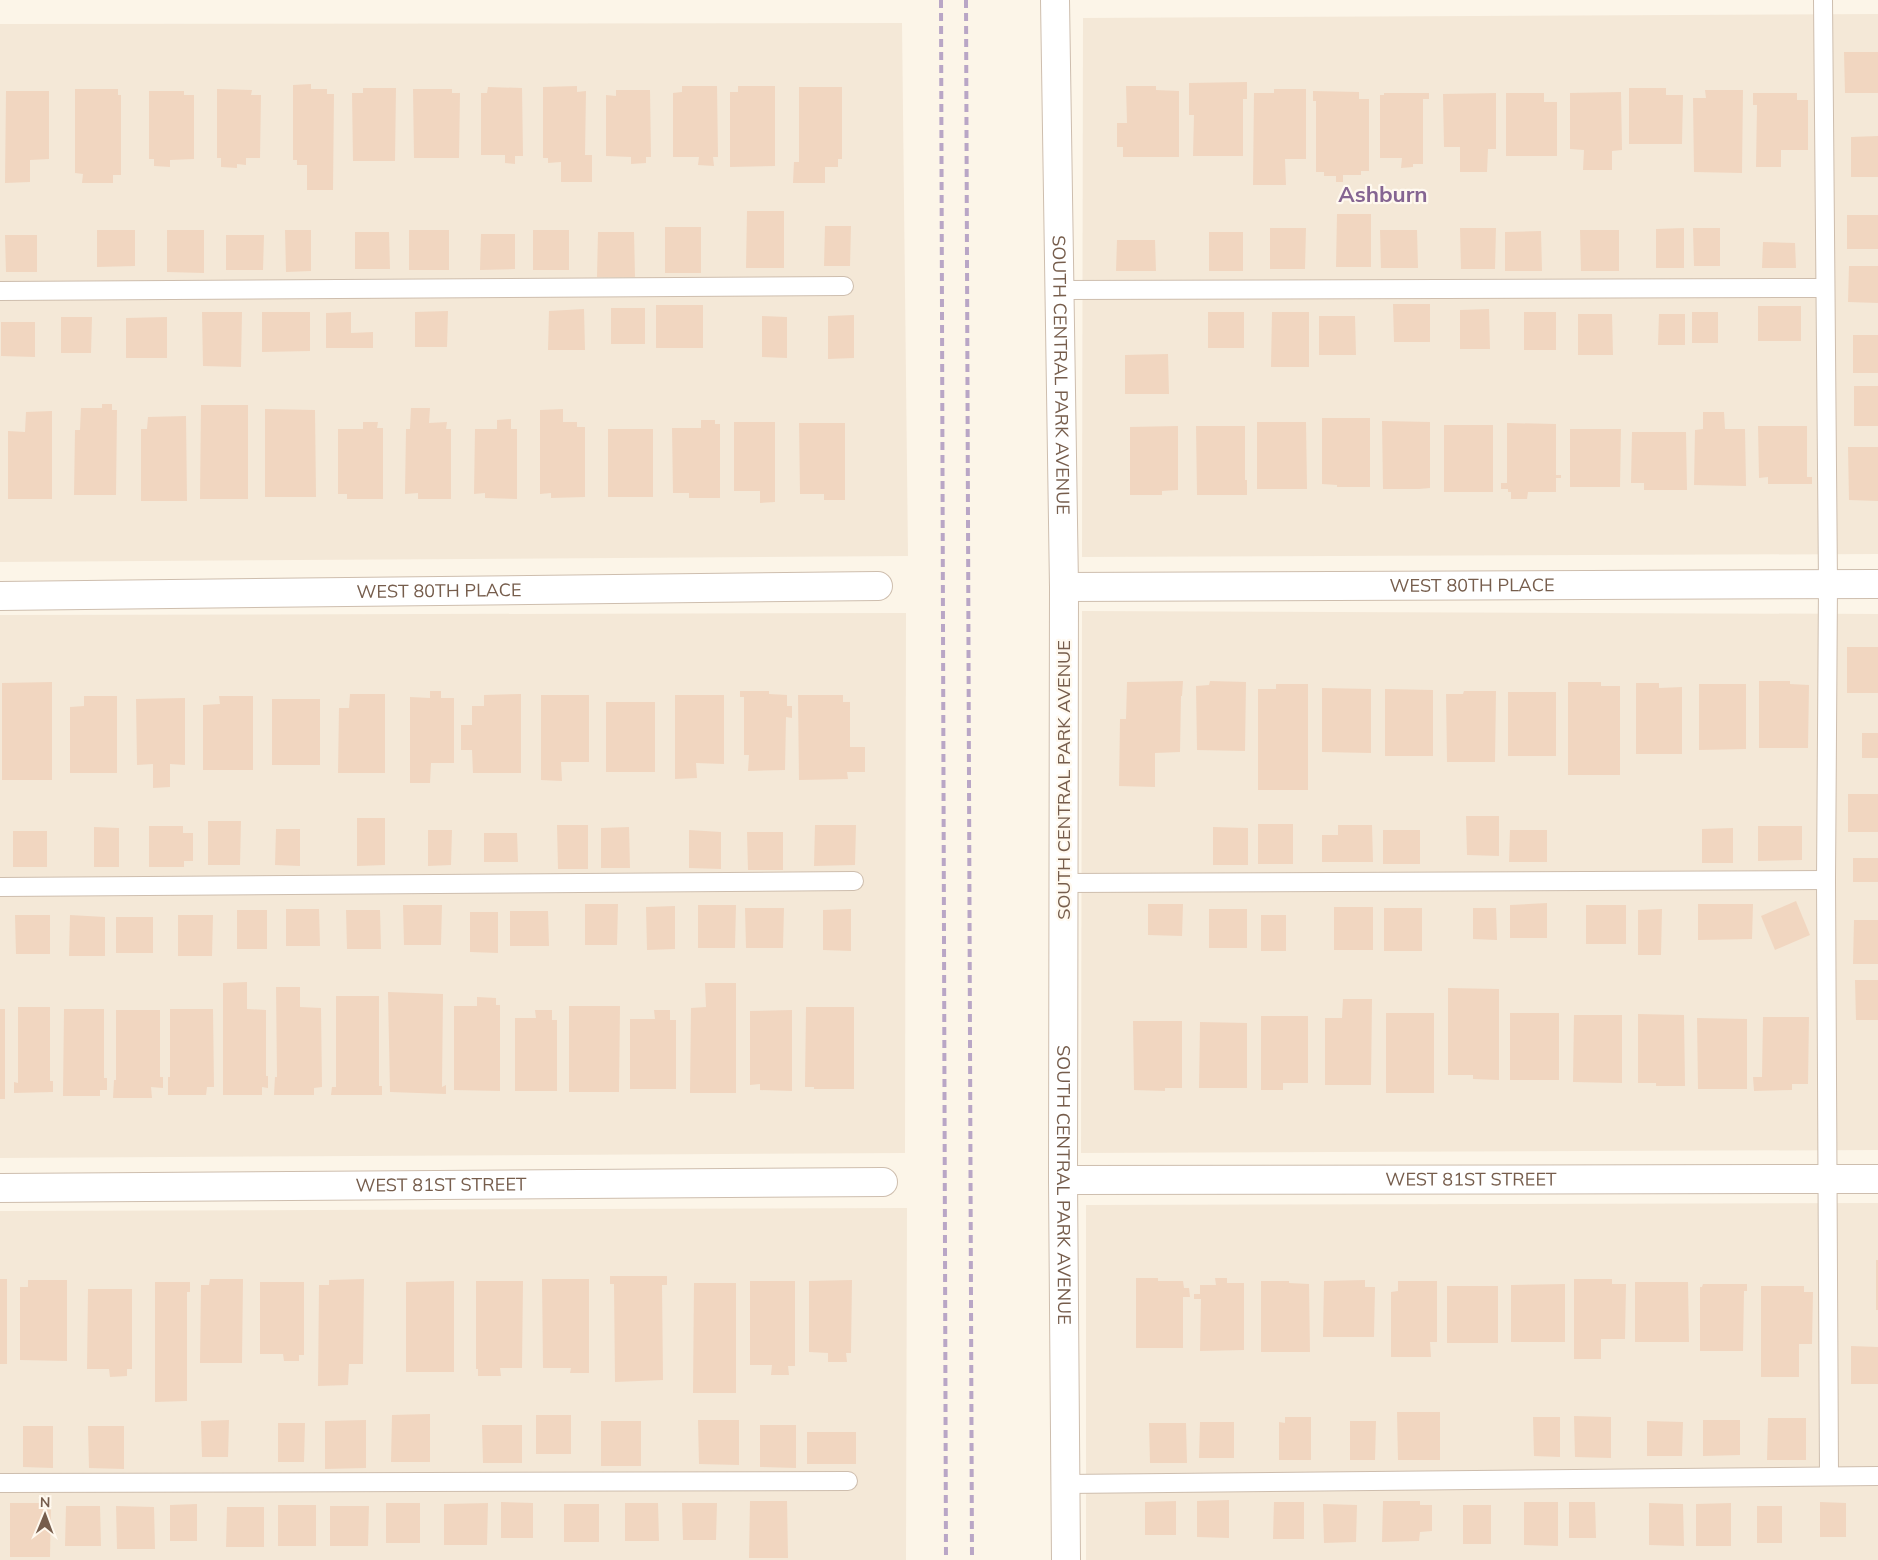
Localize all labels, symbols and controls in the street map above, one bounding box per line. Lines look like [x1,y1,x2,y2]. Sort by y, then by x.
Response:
district label: Ashburn [1338,180,1428,208]
street label: SOUTH CENTRAL PARK AVENUE [1048,235,1075,515]
street label: WEST 80TH PLACE [1389,573,1555,597]
street label: WEST 80TH PLACE [356,578,522,603]
street label: SOUTH CENTRAL PARK AVENUE [1052,640,1075,920]
street label: SOUTH CENTRAL PARK AVENUE [1052,1045,1076,1325]
street label: WEST 81ST STREET [1385,1167,1557,1191]
street label: WEST 81ST STREET [355,1172,527,1197]
north arrow [20,1490,70,1540]
text: N [40,1493,51,1511]

